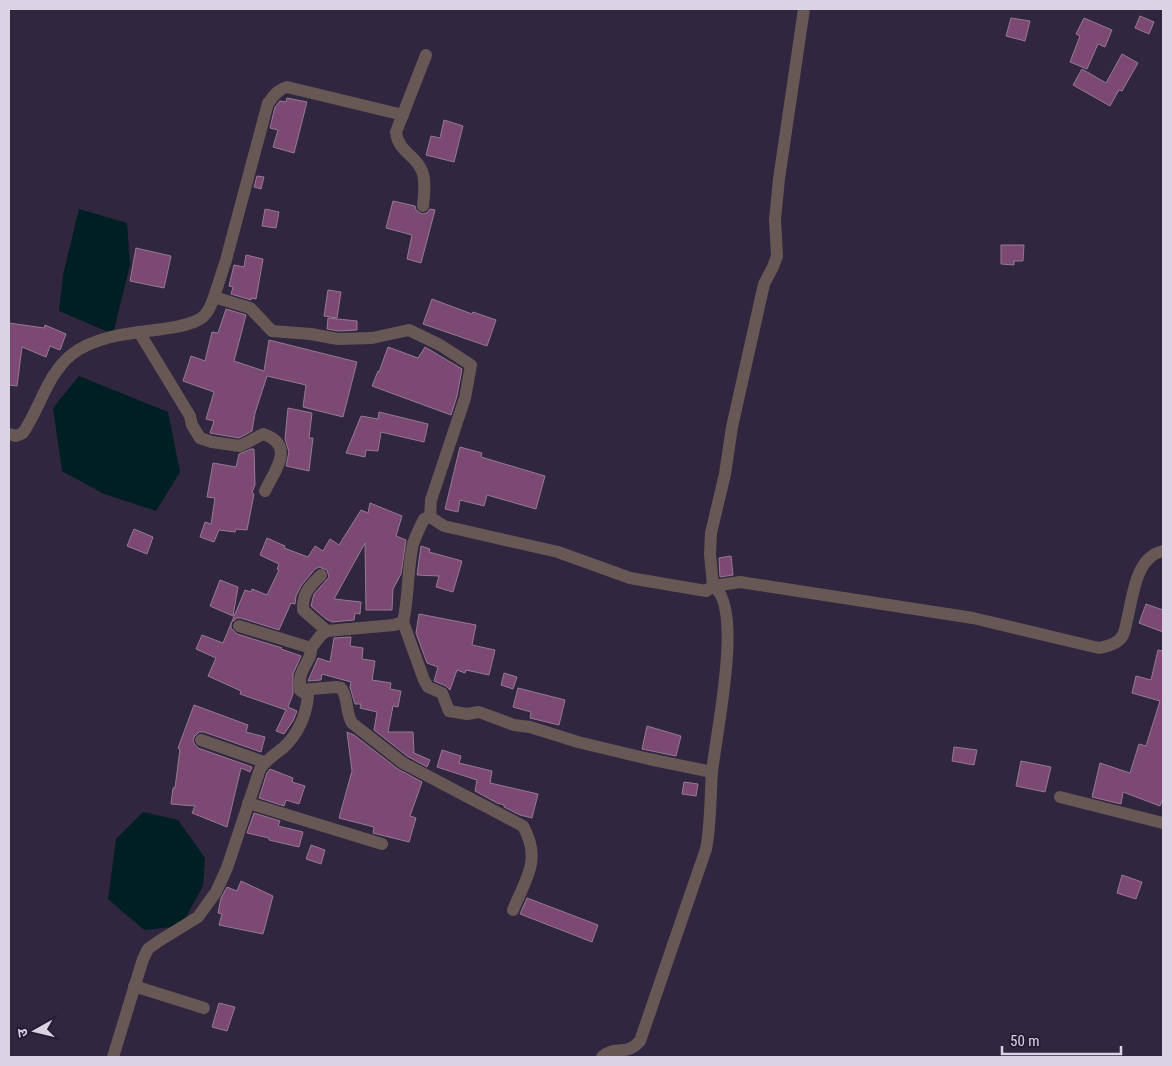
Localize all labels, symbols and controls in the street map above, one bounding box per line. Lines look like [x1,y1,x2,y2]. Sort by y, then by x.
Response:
north arrow [10,1006,60,1056]
scale bar [1002,1024,1121,1056]
text: उ [14,1027,31,1038]
text: 50 m [1010,1032,1040,1050]

